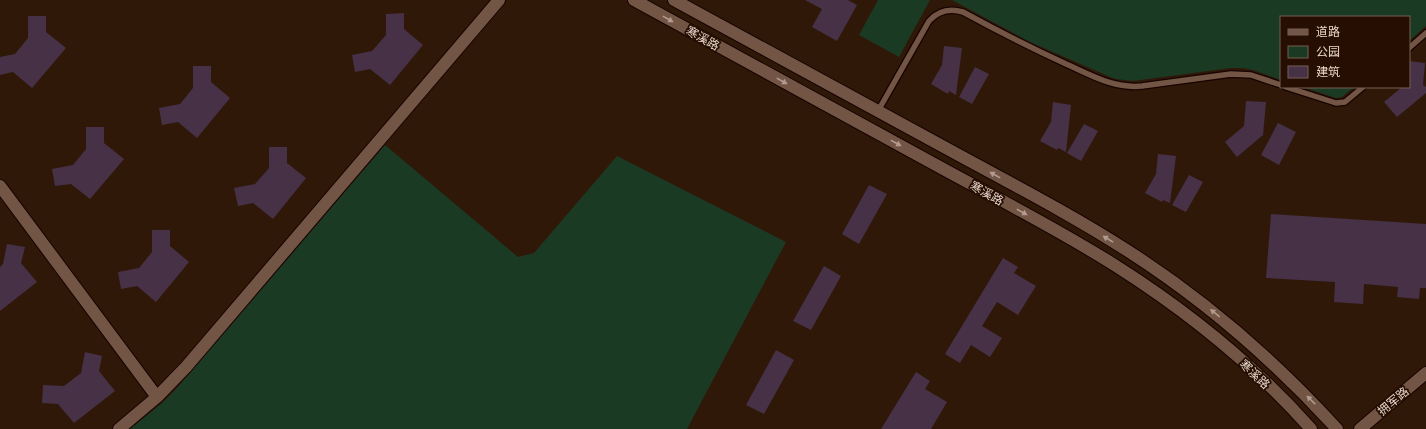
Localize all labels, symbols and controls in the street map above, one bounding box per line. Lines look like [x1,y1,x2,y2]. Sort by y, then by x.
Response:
one-way arrow [662,15,674,22]
legend [1280,16,1410,88]
street label: 寒溪路 [683,22,723,54]
text: 道路 [1316,23,1340,40]
text: 公园 [1316,43,1340,60]
text: 建筑 [1316,63,1340,80]
one-way arrow [776,78,788,84]
one-way arrow [890,140,902,147]
one-way arrow [989,172,1001,179]
street label: 寒溪路 [967,177,1007,209]
one-way arrow [1016,209,1028,216]
one-way arrow [1102,235,1114,242]
one-way arrow [1209,309,1220,318]
street label: 寒溪路 [1236,356,1274,392]
street label: 拥军路 [1374,383,1412,419]
one-way arrow [1306,396,1316,405]

